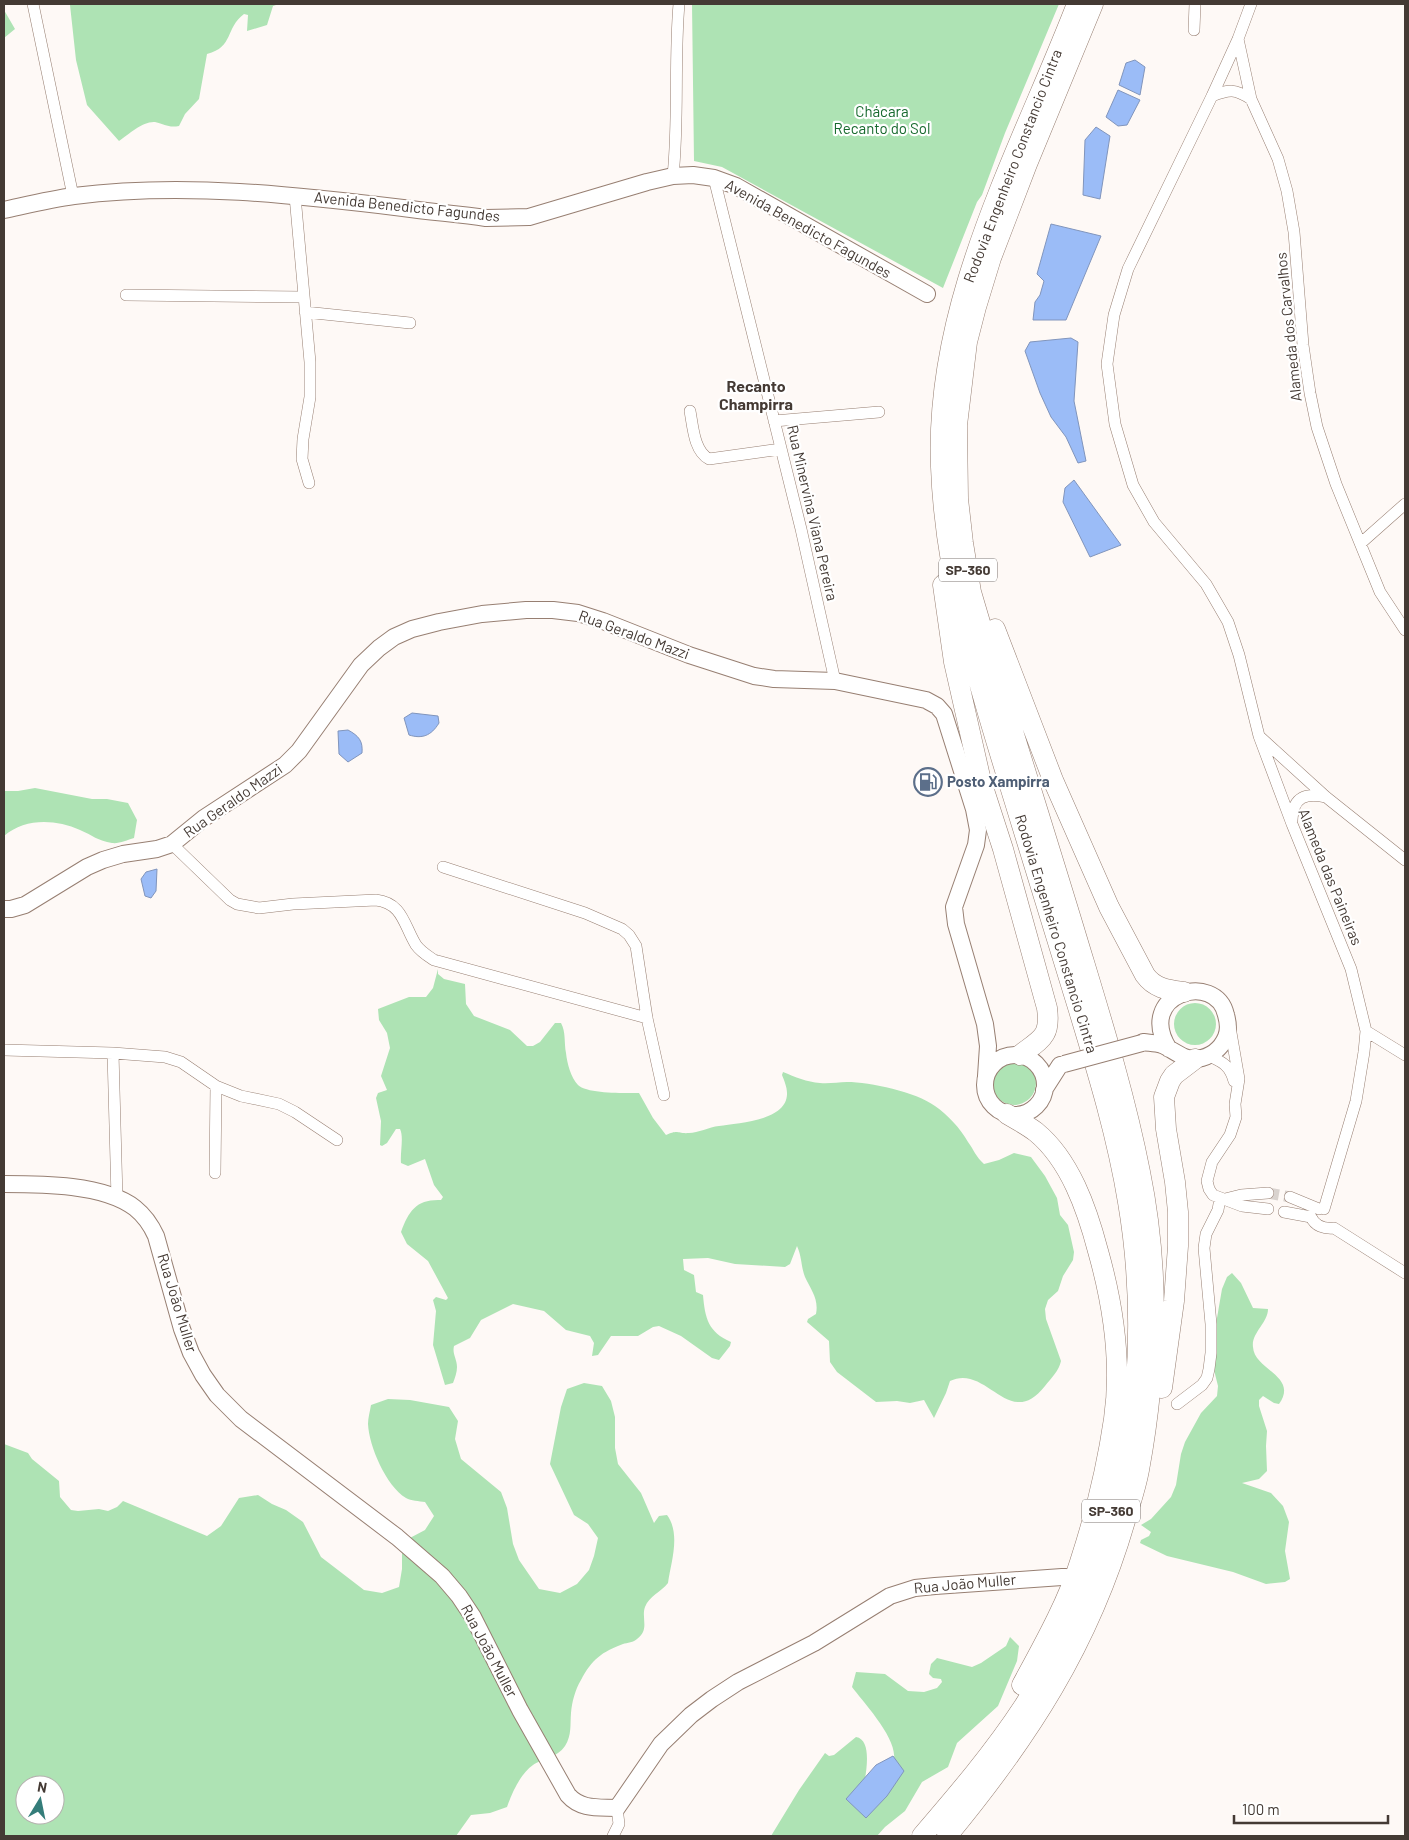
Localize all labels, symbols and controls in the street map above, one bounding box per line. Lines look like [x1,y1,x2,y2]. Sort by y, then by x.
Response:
street label: Rodovia Engenheiro Constancio Cintra [959,46,1065,285]
park label: Chácara Recanto do Sol [834,102,930,137]
street label: Avenida Benedicto Fagundes [722,175,895,281]
street label: Avenida Benedicto Fagundes [313,187,501,225]
street label: Alameda dos Carvalhos [1271,252,1305,403]
district label: Recanto Champirra [719,376,793,413]
street label: Rua Minervina Viana Pereira [784,423,842,602]
road number: SP-360 [939,558,997,582]
street label: Rua Geraldo Mazzi [577,606,692,662]
street label: Rua Geraldo Mazzi [180,759,285,841]
fuel station icon: Posto Xampirra [913,767,943,797]
place label: Posto Xampirra [947,772,1050,790]
street label: Alameda das Paineiras [1295,806,1367,948]
street label: Rodovia Engenheiro Constancio Cintra [1012,812,1102,1055]
street label: Rua João Muller [154,1251,202,1355]
road number: SP-360 [1082,1500,1140,1522]
street label: Rua João Muller [913,1570,1017,1596]
street label: Rua João Muller [458,1601,522,1701]
north arrow [15,1775,65,1825]
text: N [36,1778,48,1796]
scale bar [1234,1792,1388,1824]
text: 100 m [1242,1800,1280,1818]

